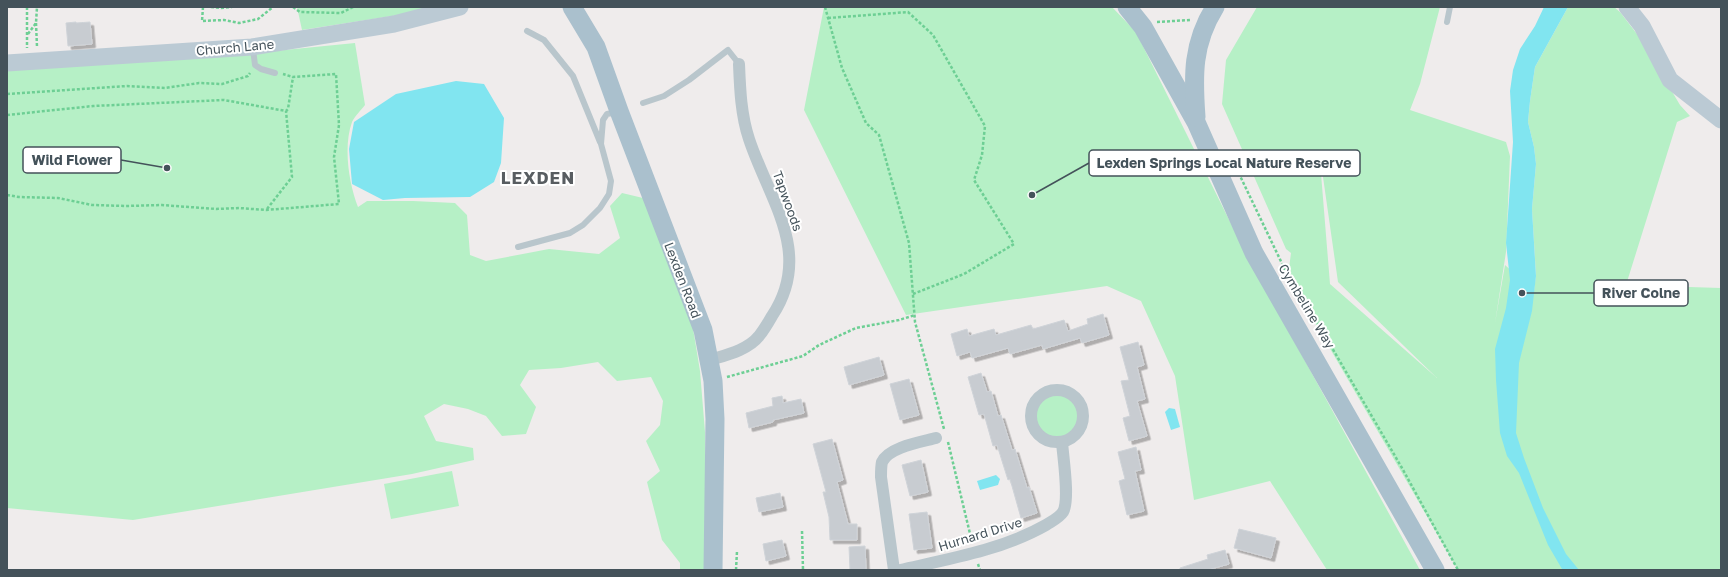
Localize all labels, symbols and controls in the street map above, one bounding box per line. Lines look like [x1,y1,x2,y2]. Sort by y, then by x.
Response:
street label: Church Lane [195,36,275,58]
callout: Wild Flower [23,147,121,173]
callout: Lexden Springs Local Nature Reserve [1089,150,1360,176]
text: Wild Flower [31,151,113,168]
text: Lexden Springs Local Nature Reserve [1097,154,1351,171]
district label: LEXDEN [501,167,575,188]
street label: Tapwoods [770,169,806,233]
street label: Lexden Road [661,240,705,320]
street label: Cymbeline Way [1275,261,1339,352]
callout: River Colne [1594,280,1688,306]
text: River Colne [1602,284,1680,301]
street label: Hurnard Drive [936,514,1024,554]

